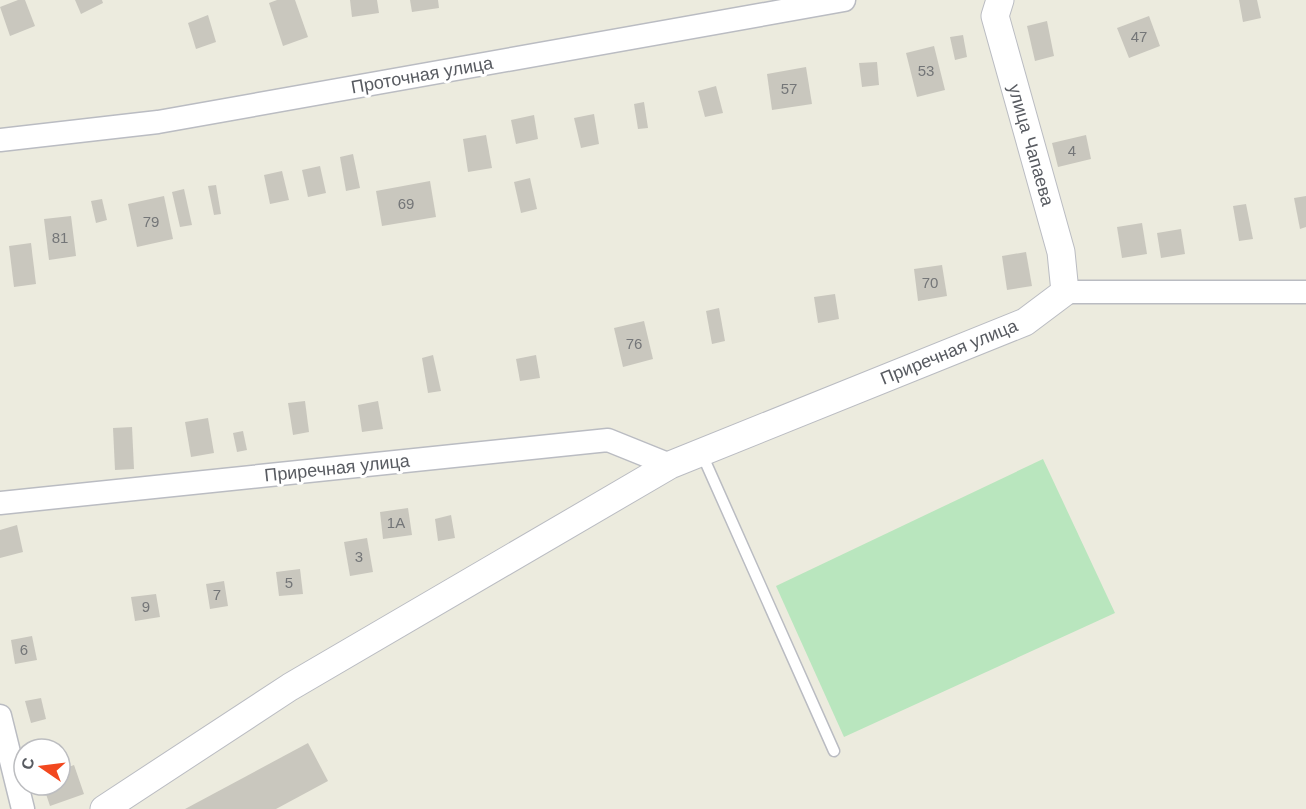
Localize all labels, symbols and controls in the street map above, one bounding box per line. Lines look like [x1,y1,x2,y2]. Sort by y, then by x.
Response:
house number: 47 [1131,28,1147,45]
street label: Проточная улица [349,52,496,97]
house number: 53 [918,62,934,79]
house number: 57 [781,80,797,97]
street label: улица Чапаева [1004,82,1058,209]
house number: 4 [1068,142,1076,159]
house number: 69 [398,195,414,212]
house number: 79 [143,213,159,230]
house number: 81 [52,229,68,246]
house number: 70 [922,274,938,291]
street label: Приречная улица [878,315,1021,389]
house number: 76 [626,335,642,352]
street label: Приречная улица [263,450,412,486]
house number: 1А [387,514,405,531]
house number: 3 [355,548,363,565]
house number: 5 [285,574,293,591]
house number: 7 [213,586,221,603]
house number: 9 [142,598,150,615]
house number: 6 [20,641,28,658]
north arrow [12,737,72,797]
text: С [18,755,38,771]

